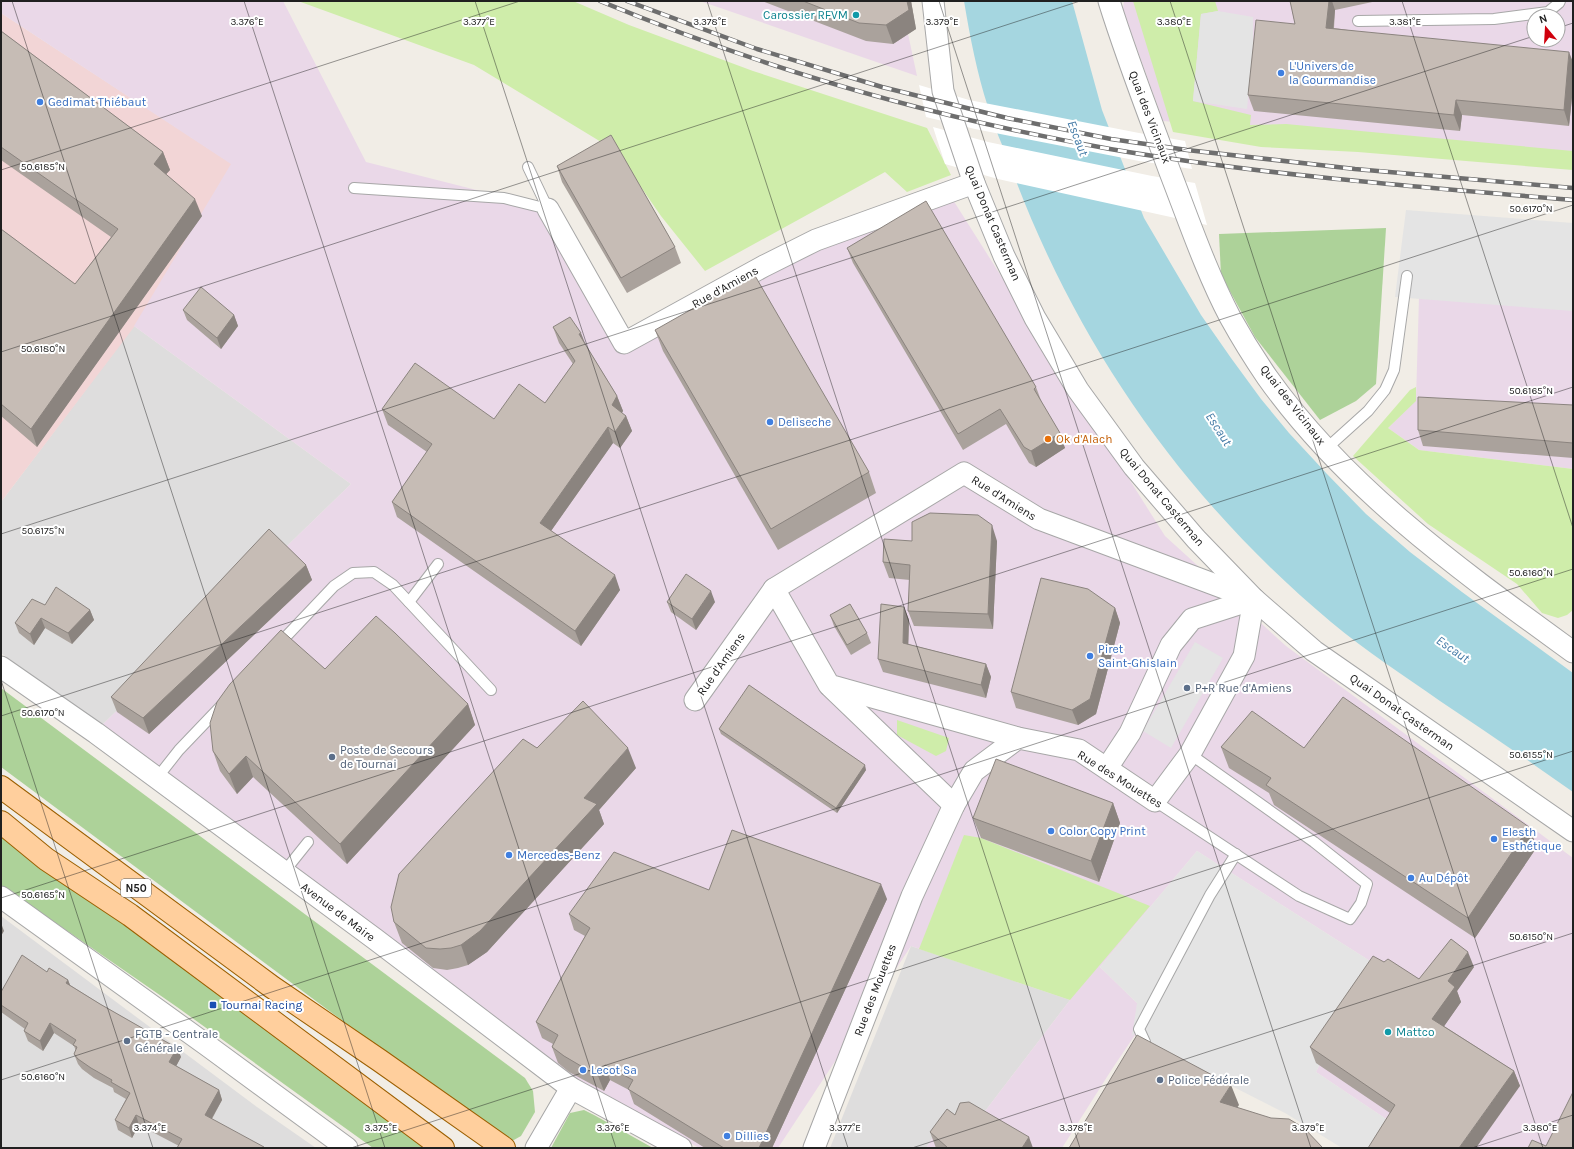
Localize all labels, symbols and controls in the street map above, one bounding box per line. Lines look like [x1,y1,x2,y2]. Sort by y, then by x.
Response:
place label: Carossier RFVM [763,8,848,22]
north arrow [1526,8,1566,48]
marker: Carossier RFVM [851,10,861,20]
text: N [1537,12,1549,26]
text: 3.376°E [230,16,264,28]
text: 3.377°E [463,16,495,28]
text: 3.378°E [693,16,727,28]
text: 3.379°E [925,16,959,28]
text: 3.380°E [1157,16,1191,28]
text: 3.381°E [1389,16,1421,28]
place label: L'Univers de la Gourmandise [1289,59,1376,87]
marker: L'Univers de la Gourmandise [1276,68,1286,78]
street label: Quai des Vicinaux [1126,69,1174,165]
place label: Gedimat Thiébaut [48,95,147,109]
marker: Gedimat Thiébaut [35,97,45,107]
water label: Escaut [1064,118,1092,158]
text: 50.6185°N [21,161,65,173]
street label: Quai Donat Casterman [962,163,1024,283]
text: 50.6170°N [1509,203,1553,215]
street label: Rue d'Amiens [689,263,761,311]
text: 50.6180°N [21,343,65,355]
street label: Quai des Vicinaux [1257,362,1329,448]
text: 50.6165°N [1509,385,1553,397]
water label: Escaut [1203,409,1236,449]
place label: Deliseche [778,415,831,429]
marker: Deliseche [765,417,775,427]
place label: Ok d'Alach [1056,432,1112,446]
marker: Ok d'Alach [1043,434,1053,444]
street label: Quai Donat Casterman [1117,445,1207,549]
street label: Rue d'Amiens [969,473,1039,523]
text: 50.6175°N [22,525,64,537]
text: 50.6160°N [1509,567,1553,579]
street label: Rue d'Amiens [694,630,748,698]
water label: Escaut [1434,632,1473,666]
place label: Piret Saint-Ghislain [1098,642,1177,670]
marker: Piret Saint-Ghislain [1085,651,1095,661]
street label: Quai Donat Casterman [1347,671,1457,753]
place label: P+R Rue d'Amiens [1195,681,1292,695]
marker: P+R Rue d'Amiens [1182,683,1192,693]
text: 50.6170°N [21,707,65,719]
place label: Poste de Secours de Tournai [340,743,433,771]
street label: Rue des Mouettes [1075,747,1165,811]
text: 50.6155°N [1509,749,1553,761]
marker: Poste de Secours de Tournai [327,752,337,762]
place label: Color Copy Print [1059,824,1146,838]
place label: Elesth Esthétique [1502,825,1562,853]
marker: Color Copy Print [1046,826,1056,836]
marker: Elesth Esthétique [1489,834,1499,844]
place label: Mercedes-Benz [517,848,601,862]
marker: Mercedes-Benz [504,850,514,860]
place label: Au Dépôt [1419,871,1469,885]
marker: Au Dépôt [1406,873,1416,883]
road number: N50 [121,879,151,897]
street label: Avenue de Maire [298,880,378,944]
text: 50.6165°N [21,889,65,901]
text: 50.6150°N [1509,931,1553,943]
street label: Rue des Mouettes [851,942,899,1038]
place label: Tournai Racing [221,998,302,1012]
marker: Tournai Racing [208,1000,218,1010]
place label: Mattco [1396,1025,1435,1039]
place label: FGTB - Centrale Générale [135,1027,218,1055]
marker: Mattco [1383,1027,1393,1037]
marker: FGTB - Centrale Générale [122,1036,132,1046]
place label: Lecot Sa [591,1063,637,1077]
marker: Lecot Sa [578,1065,588,1075]
text: 50.6160°N [21,1071,65,1083]
place label: Police Fédérale [1168,1073,1249,1087]
marker: Police Fédérale [1155,1075,1165,1085]
text: 3.374°E [134,1122,166,1134]
text: 3.375°E [365,1122,397,1134]
text: 3.376°E [596,1122,630,1134]
text: 3.377°E [829,1122,861,1134]
text: 3.378°E [1059,1122,1093,1134]
text: 3.379°E [1291,1122,1325,1134]
text: 3.380°E [1523,1122,1557,1134]
place label: Dillies [735,1129,769,1143]
marker: Dillies [722,1131,732,1141]

